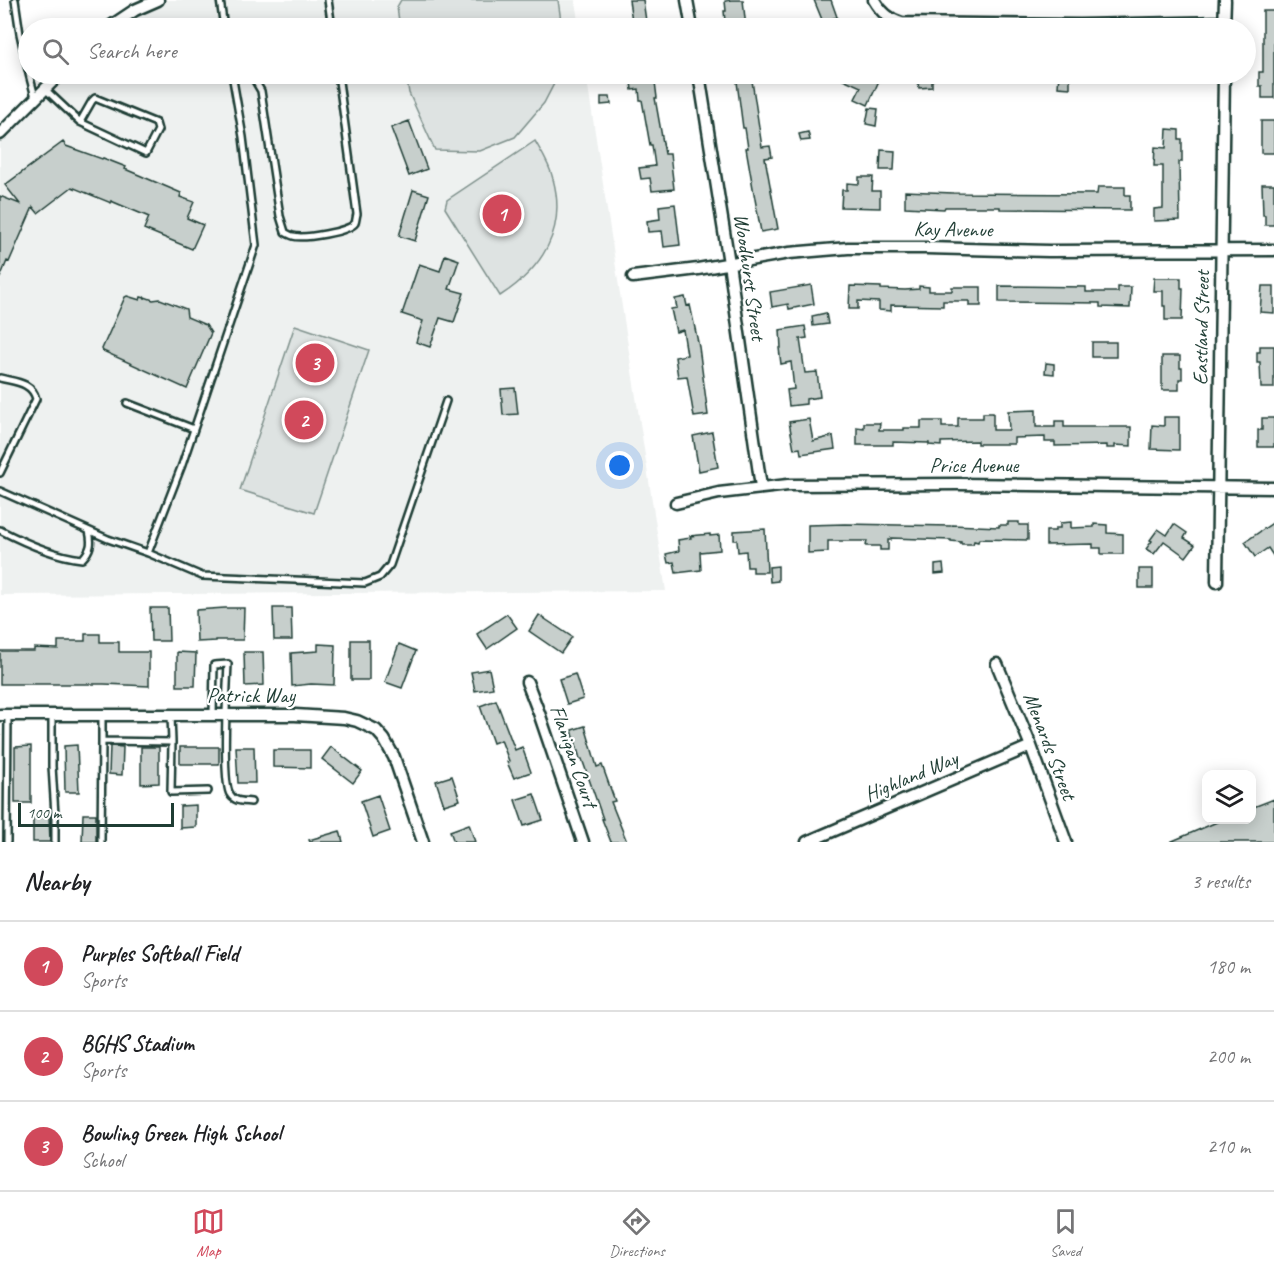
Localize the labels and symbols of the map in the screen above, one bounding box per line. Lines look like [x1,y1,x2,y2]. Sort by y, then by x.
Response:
pin: 1 [482,192,522,236]
street label: Woodhurst Street [728,212,772,344]
street label: Kay Avenue [913,215,995,243]
street label: Eastland Street [1187,269,1215,385]
pin: 3 [296,340,334,386]
pin: 2 [284,398,324,442]
your location [605,451,634,480]
street label: Price Avenue [930,452,1020,478]
street label: Patrick Way [207,682,297,708]
street label: Menards Street [1018,688,1083,805]
street label: Flanigan Court [544,702,605,813]
street label: Highland Way [861,744,963,807]
scale bar [18,800,174,828]

